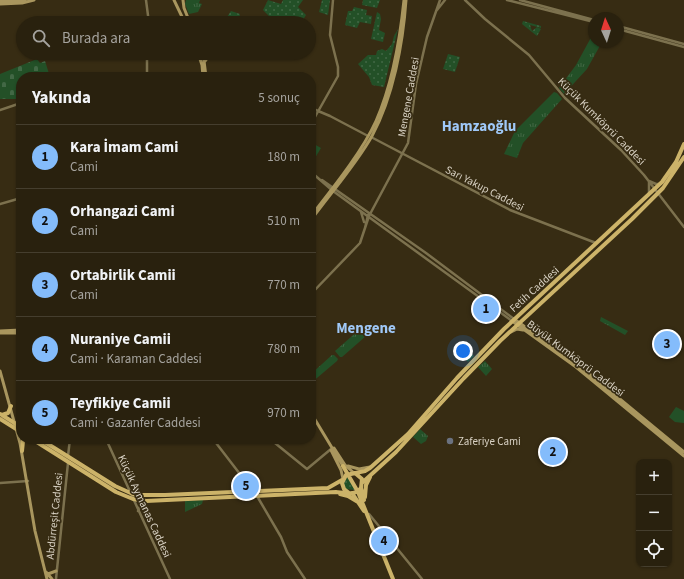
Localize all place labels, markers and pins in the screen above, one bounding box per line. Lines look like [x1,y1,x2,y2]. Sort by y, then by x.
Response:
pin: 1 [473,294,499,324]
pin: 3 [654,329,680,359]
place label: Zaferiye Cami [458,434,521,449]
marker: Zaferiye Cami [445,436,455,446]
pin: 2 [540,437,566,467]
pin: 5 [233,471,259,501]
pin: 4 [371,526,397,556]

